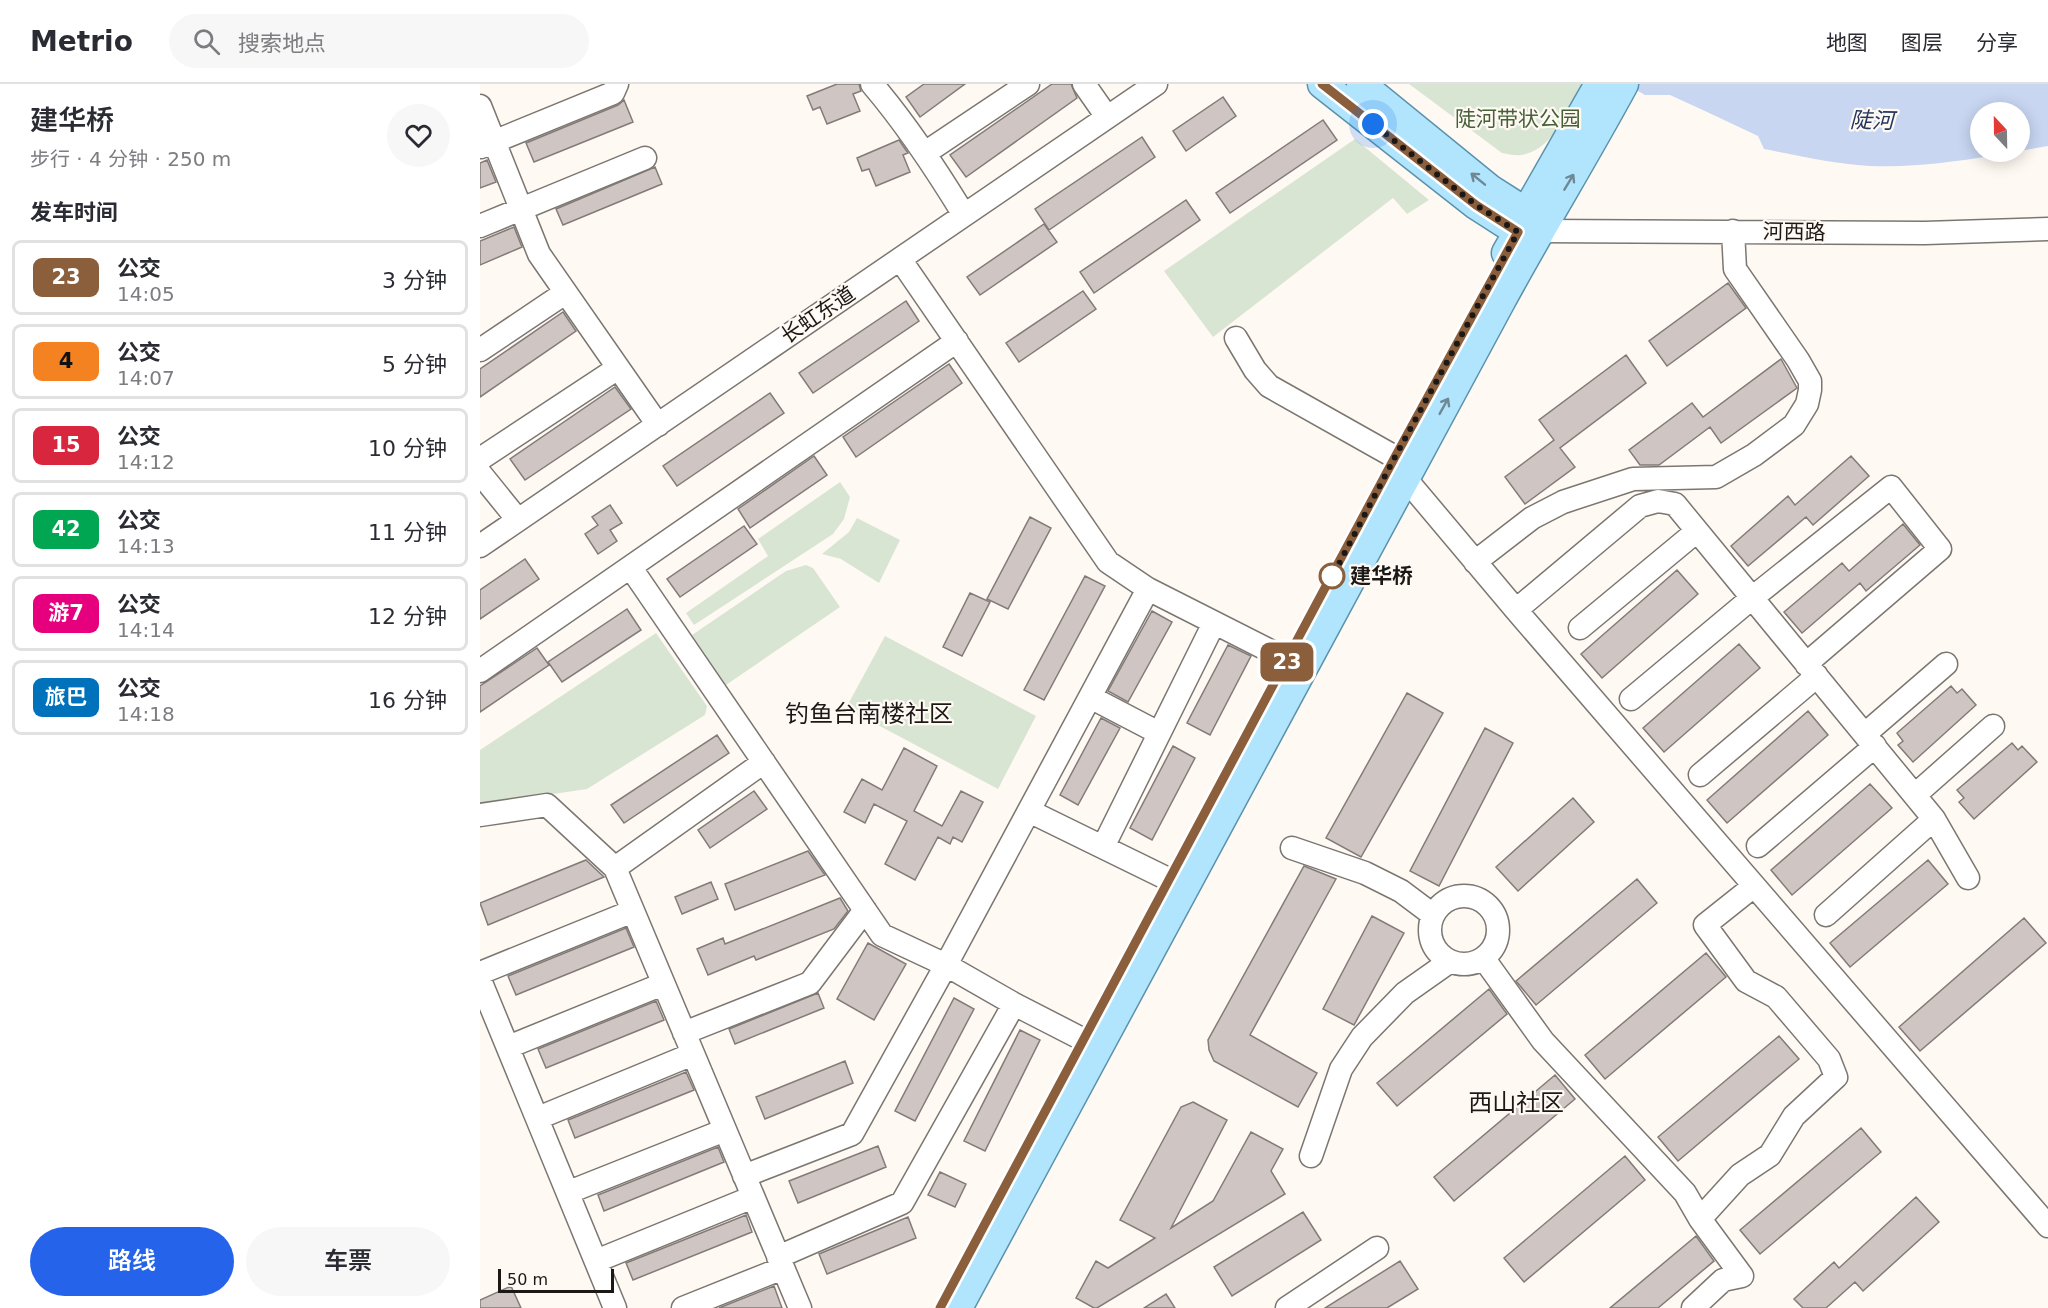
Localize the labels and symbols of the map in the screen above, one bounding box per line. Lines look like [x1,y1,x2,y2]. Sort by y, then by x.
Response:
north arrow [1970,102,2030,162]
park label: 陡河带状公园 [1455,107,1581,131]
water label: 陡河 [1850,108,1898,133]
your location [1358,109,1388,139]
one-way arrow [1470,172,1486,185]
one-way arrow [1563,174,1575,191]
street label: 河西路 [1762,219,1826,245]
street label: 长虹东道 [776,282,860,348]
one-way arrow [1438,398,1450,415]
marker: 建华桥 [1319,563,1345,589]
place label: 建华桥 [1350,564,1413,588]
line badge: 23 [1260,642,1314,682]
district label: 钓鱼台南楼社区 [785,700,953,728]
district label: 西山社区 [1468,1089,1564,1117]
scale bar [498,1266,614,1294]

